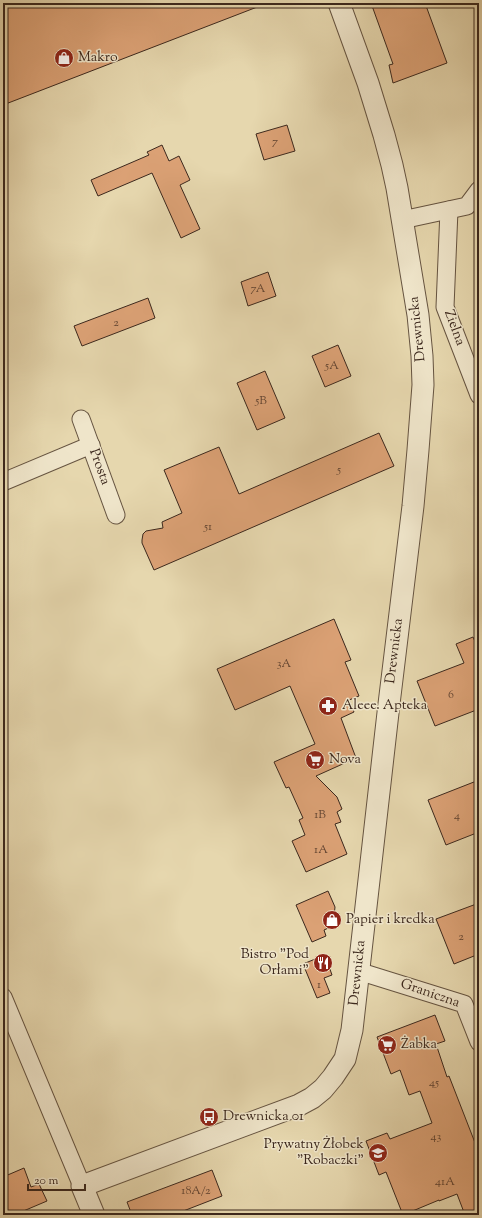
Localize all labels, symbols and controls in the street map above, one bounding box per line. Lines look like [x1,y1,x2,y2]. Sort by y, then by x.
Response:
shop icon: Makro [53,47,75,69]
place label: Makro [78,48,118,68]
house number: 7 [272,133,278,151]
house number: 7A [251,280,266,298]
street label: Drewnicka [405,295,431,363]
street label: Zielna [438,307,470,349]
house number: 2 [113,314,119,332]
house number: 5A [324,357,339,375]
house number: 5B [254,392,267,410]
street label: Prosta [83,446,115,488]
house number: 5 [336,461,341,479]
house number: 51 [203,518,212,536]
street label: Drewnicka [381,617,409,685]
house number: 3A [277,655,292,673]
house number: 6 [448,686,454,704]
pharmacy icon: Aleee. Apteka [317,695,339,717]
place label: Aleee. Apteka [342,696,428,716]
supermarket icon: Nova [304,749,326,771]
place label: Nova [329,750,362,770]
house number: 1B [314,806,326,824]
house number: 4 [454,807,460,825]
house number: 1A [314,841,328,859]
shop icon: Papier i kredka [321,909,343,931]
place label: Papier i kredka [346,910,435,930]
house number: 2 [458,928,464,946]
street label: Drewnicka [345,939,371,1007]
place label: Bistro "Pod Orłami" [241,945,309,981]
restaurant icon: Bistro "Pod Orłami" [312,952,334,974]
street label: Graniczna [398,975,463,1014]
house number: 1 [317,976,321,994]
supermarket icon: Żabka [376,1034,398,1056]
place label: Żabka [401,1035,437,1055]
house number: 45 [429,1074,439,1092]
bus stop icon: Drewnicka 01 [198,1106,220,1128]
place label: Drewnicka 01 [223,1107,304,1127]
house number: 43 [431,1128,442,1146]
place label: Prywatny Żłobek "Robaczki" [264,1135,364,1171]
school or university icon: Prywatny Żłobek "Robaczki" [367,1142,389,1164]
scale bar [28,1166,85,1192]
text: 20 m [34,1172,59,1190]
house number: 41A [435,1173,455,1191]
house number: 18A/2 [181,1182,211,1200]

